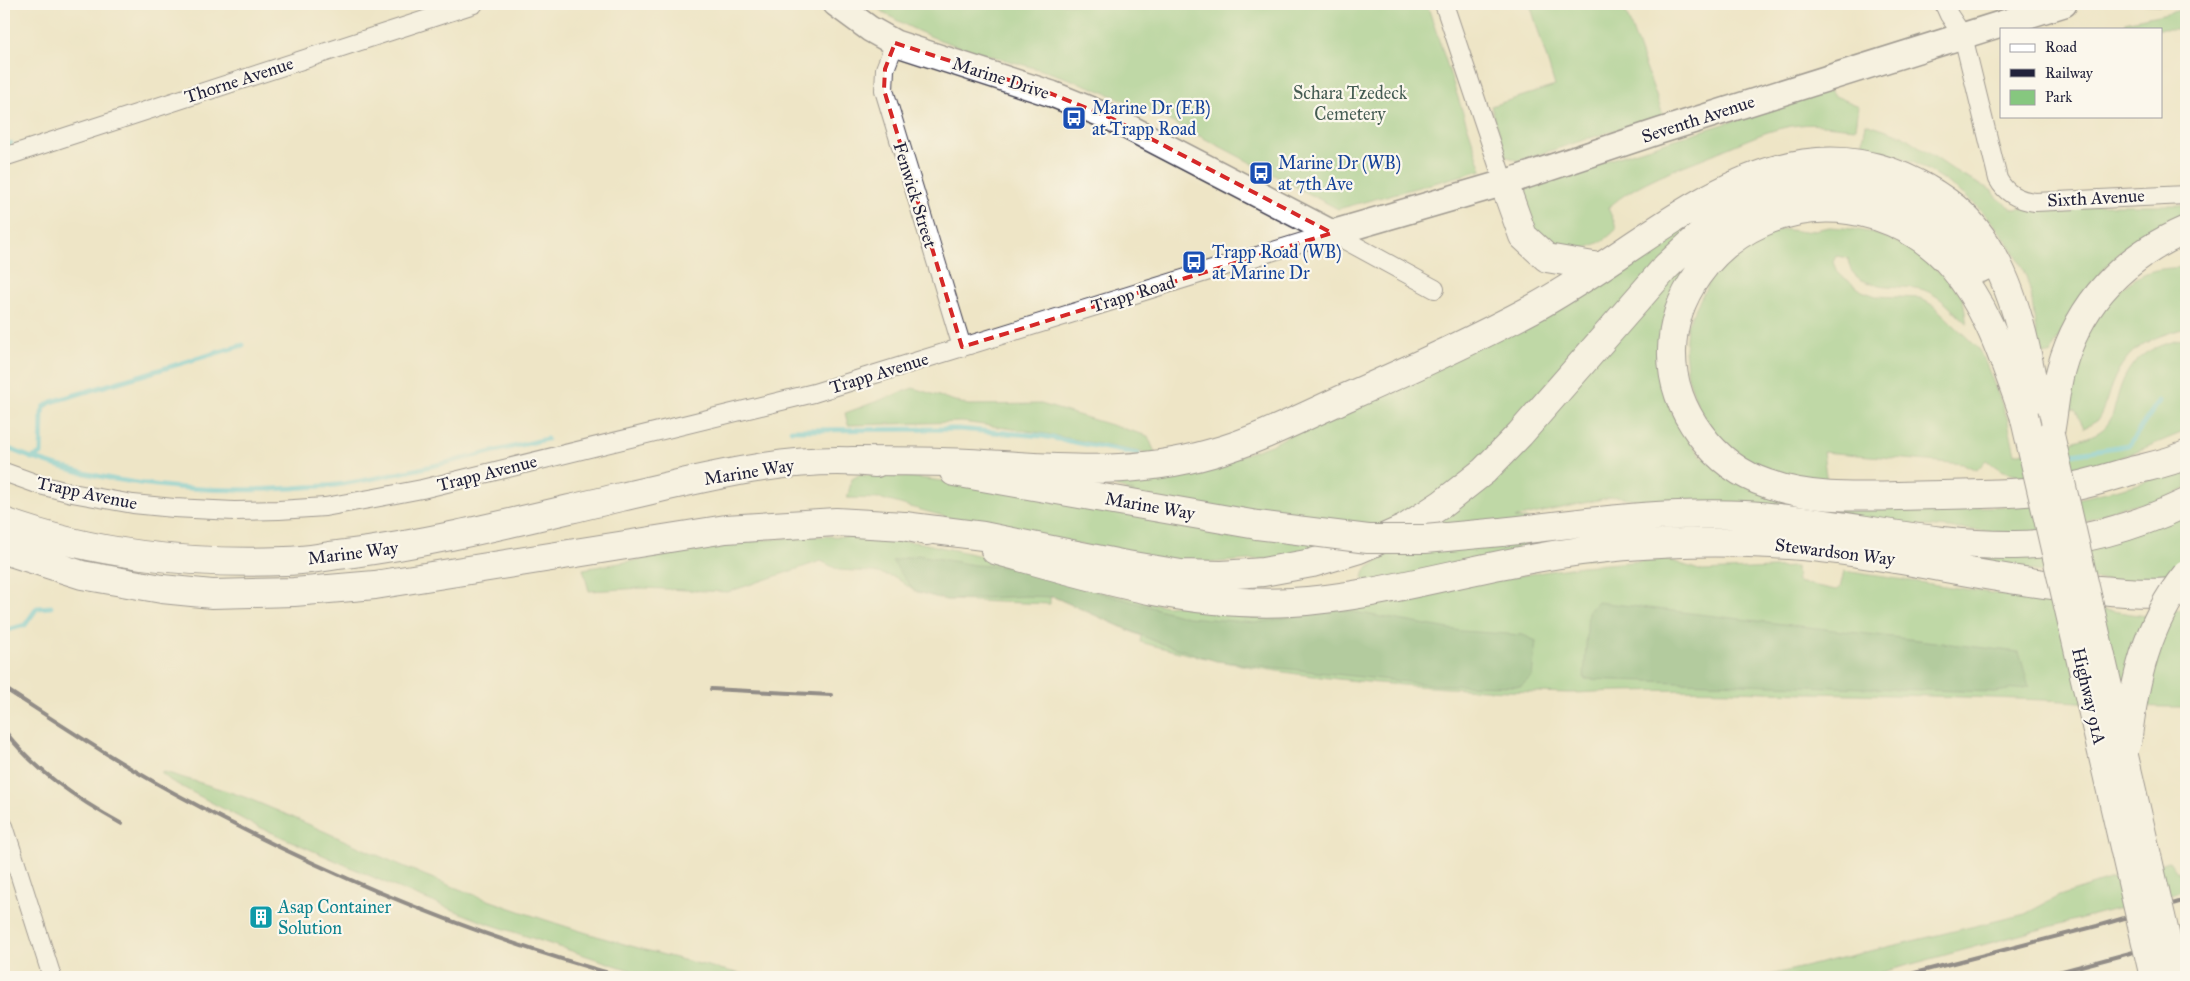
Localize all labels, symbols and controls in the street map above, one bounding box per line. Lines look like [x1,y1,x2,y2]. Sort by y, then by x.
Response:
legend [2000,28,2162,118]
text: Road [2045,38,2077,56]
street label: Thorne Avenue [182,52,296,108]
street label: Marine Drive [950,52,1052,104]
text: Railway [2045,64,2094,82]
park label: Schara Tzedeck Cemetery [1293,82,1408,125]
text: Park [2045,88,2072,106]
street label: Seventh Avenue [1639,90,1757,148]
place label: Marine Dr (EB) at Trapp Road [1092,97,1211,140]
bus stop icon: Marine Dr (EB) at Trapp Road [1061,105,1087,131]
street label: Fenwick Street [888,139,942,251]
place label: Marine Dr (WB) at 7th Ave [1278,152,1401,195]
bus stop icon: Marine Dr (WB) at 7th Ave [1248,160,1274,186]
street label: Sixth Avenue [2047,184,2145,212]
place label: Trapp Road (WB) at Marine Dr [1212,241,1342,284]
bus stop icon: Trapp Road (WB) at Marine Dr [1181,249,1207,275]
street label: Trapp Road [1088,271,1178,317]
street label: Trapp Avenue [827,348,931,398]
street label: Trapp Avenue [435,450,539,496]
street label: Marine Way [702,454,796,490]
street label: Trapp Avenue [35,472,139,514]
street label: Marine Way [1103,487,1197,525]
street label: Stewardson Way [1774,534,1897,570]
street label: Marine Way [306,536,400,569]
street label: Highway 91A [2066,645,2111,747]
place label: Asap Container Solution [277,896,391,939]
building icon: Asap Container Solution [248,904,274,930]

